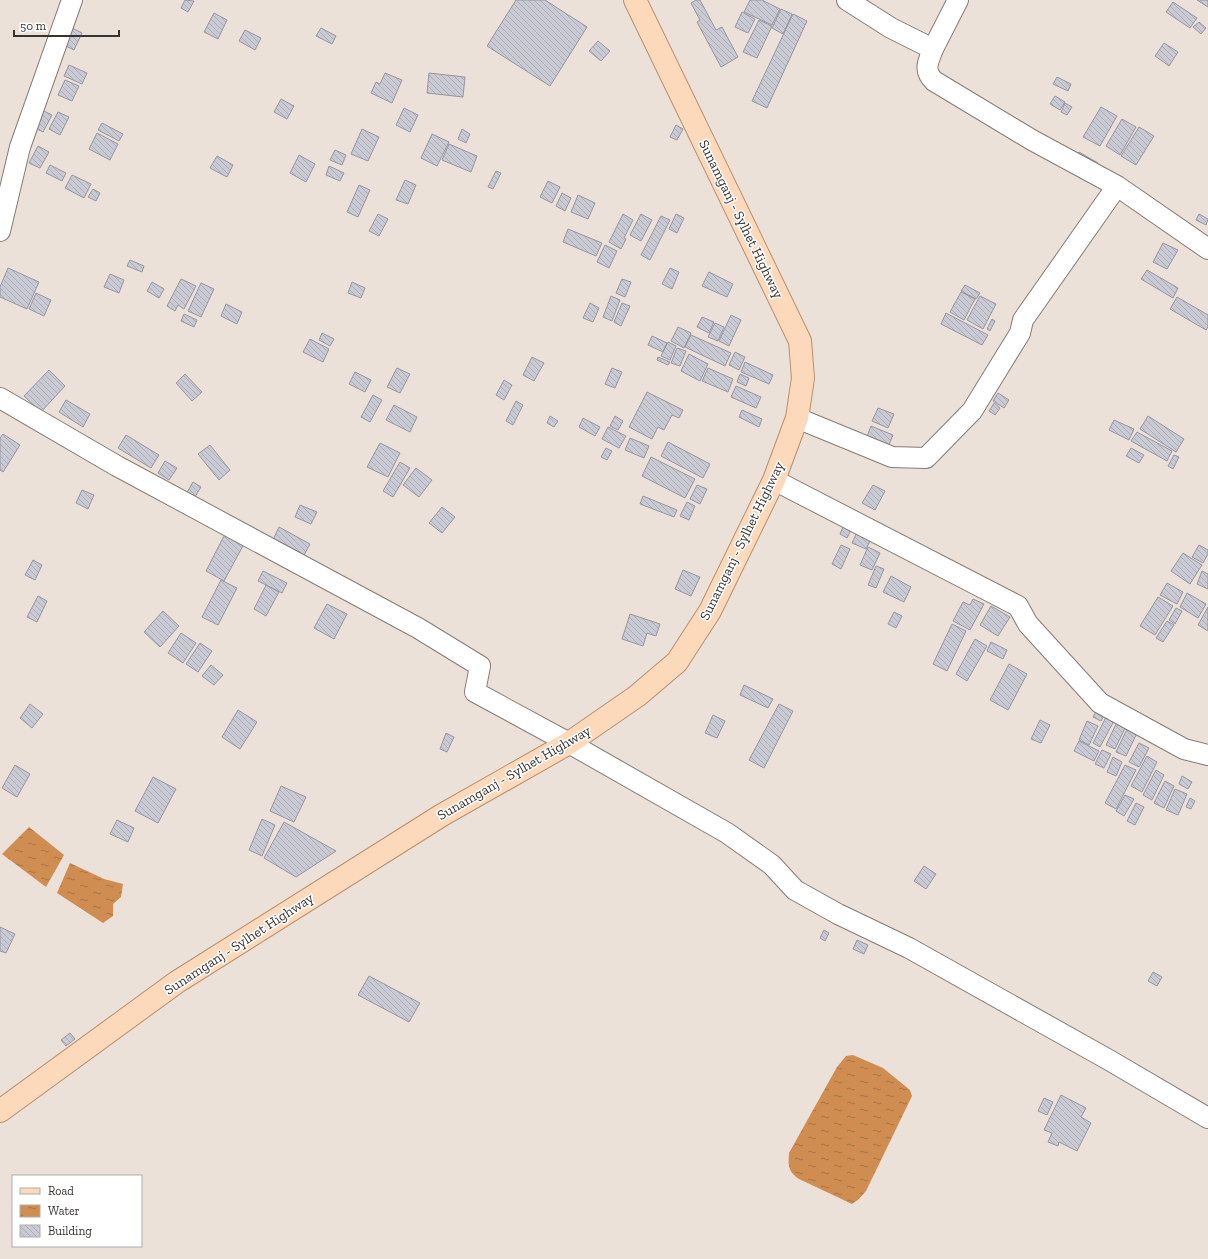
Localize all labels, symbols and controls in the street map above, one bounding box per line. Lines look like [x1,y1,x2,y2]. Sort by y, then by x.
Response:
scale bar [14,12,119,38]
text: 50 m [20,19,47,33]
street label: Sunamganj - Sylhet Highway [695,137,787,302]
street label: Sunamganj - Sylhet Highway [696,458,788,623]
street label: Sunamganj - Sylhet Highway [434,722,594,824]
street label: Sunamganj - Sylhet Highway [161,889,317,999]
legend [12,1175,142,1247]
text: Road [48,1184,74,1198]
text: Water [48,1204,80,1218]
text: Building [48,1224,92,1238]

